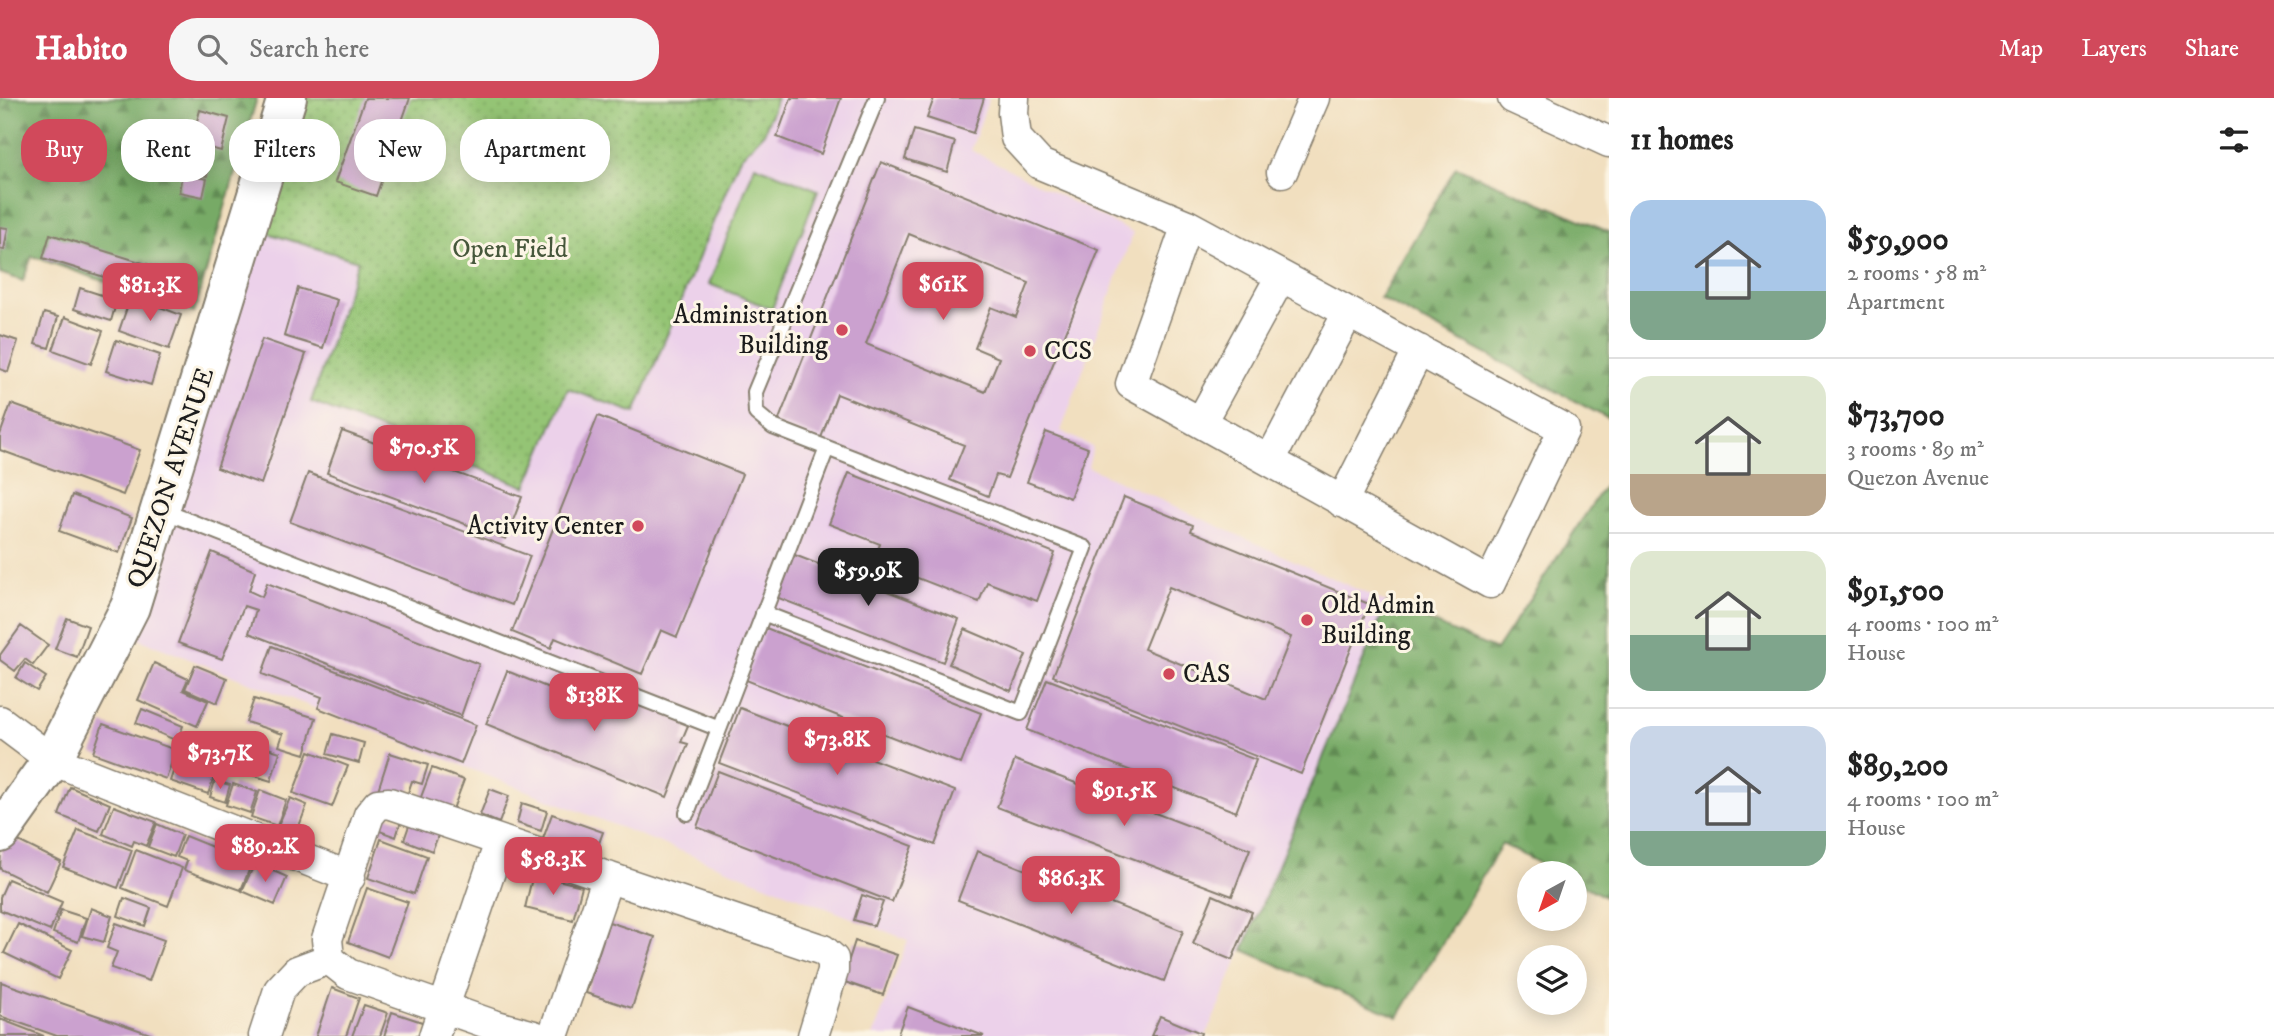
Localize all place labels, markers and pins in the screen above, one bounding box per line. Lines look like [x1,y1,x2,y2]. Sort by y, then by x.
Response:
pin: $61K [902,262,984,322]
pin: $81.3K [93,264,207,323]
place label: Administration Building [673,299,828,362]
marker: Administration Building [834,322,850,338]
place label: CCS [1044,335,1092,368]
marker: CCS [1022,343,1038,359]
pin: $70.5K [367,426,481,485]
place label: Activity Center [467,510,624,543]
marker: Activity Center [630,518,646,534]
pin: $59.9K [811,548,925,608]
place label: Old Admin Building [1321,589,1435,652]
marker: Old Admin Building [1299,612,1315,628]
place label: CAS [1183,658,1230,691]
marker: CAS [1161,666,1177,682]
pin: $138K [545,674,643,733]
pin: $73.8K [780,718,894,777]
pin: $73.7K [163,732,277,791]
pin: $91.5K [1067,768,1181,828]
pin: $89.2K [208,824,322,884]
pin: $58.3K [496,838,610,897]
pin: $86.3K [1014,856,1128,916]

